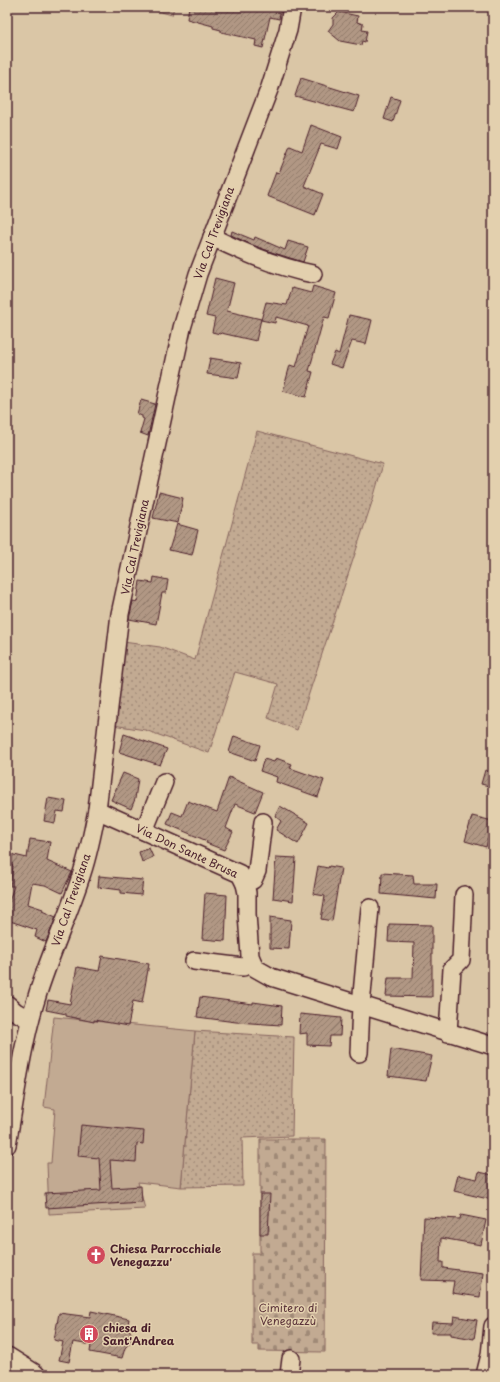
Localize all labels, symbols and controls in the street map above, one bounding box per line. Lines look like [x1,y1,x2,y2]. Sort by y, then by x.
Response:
street label: Via Cal Trevigiana [189,184,238,282]
street label: Via Cal Trevigiana [116,497,153,596]
street label: Via Don Sante Brusa [133,819,241,882]
street label: Via Cal Trevigiana [47,851,94,949]
place label: Chiesa Parrocchiale Venegazzu' [110,1240,222,1270]
church icon: Chiesa Parrocchiale Venegazzu' [85,1244,107,1266]
park label: Cimitero di Venegazzù [258,1299,318,1329]
place label: chiesa di Sant'Andrea [103,1319,175,1349]
building icon: chiesa di Sant'Andrea [78,1323,100,1345]

